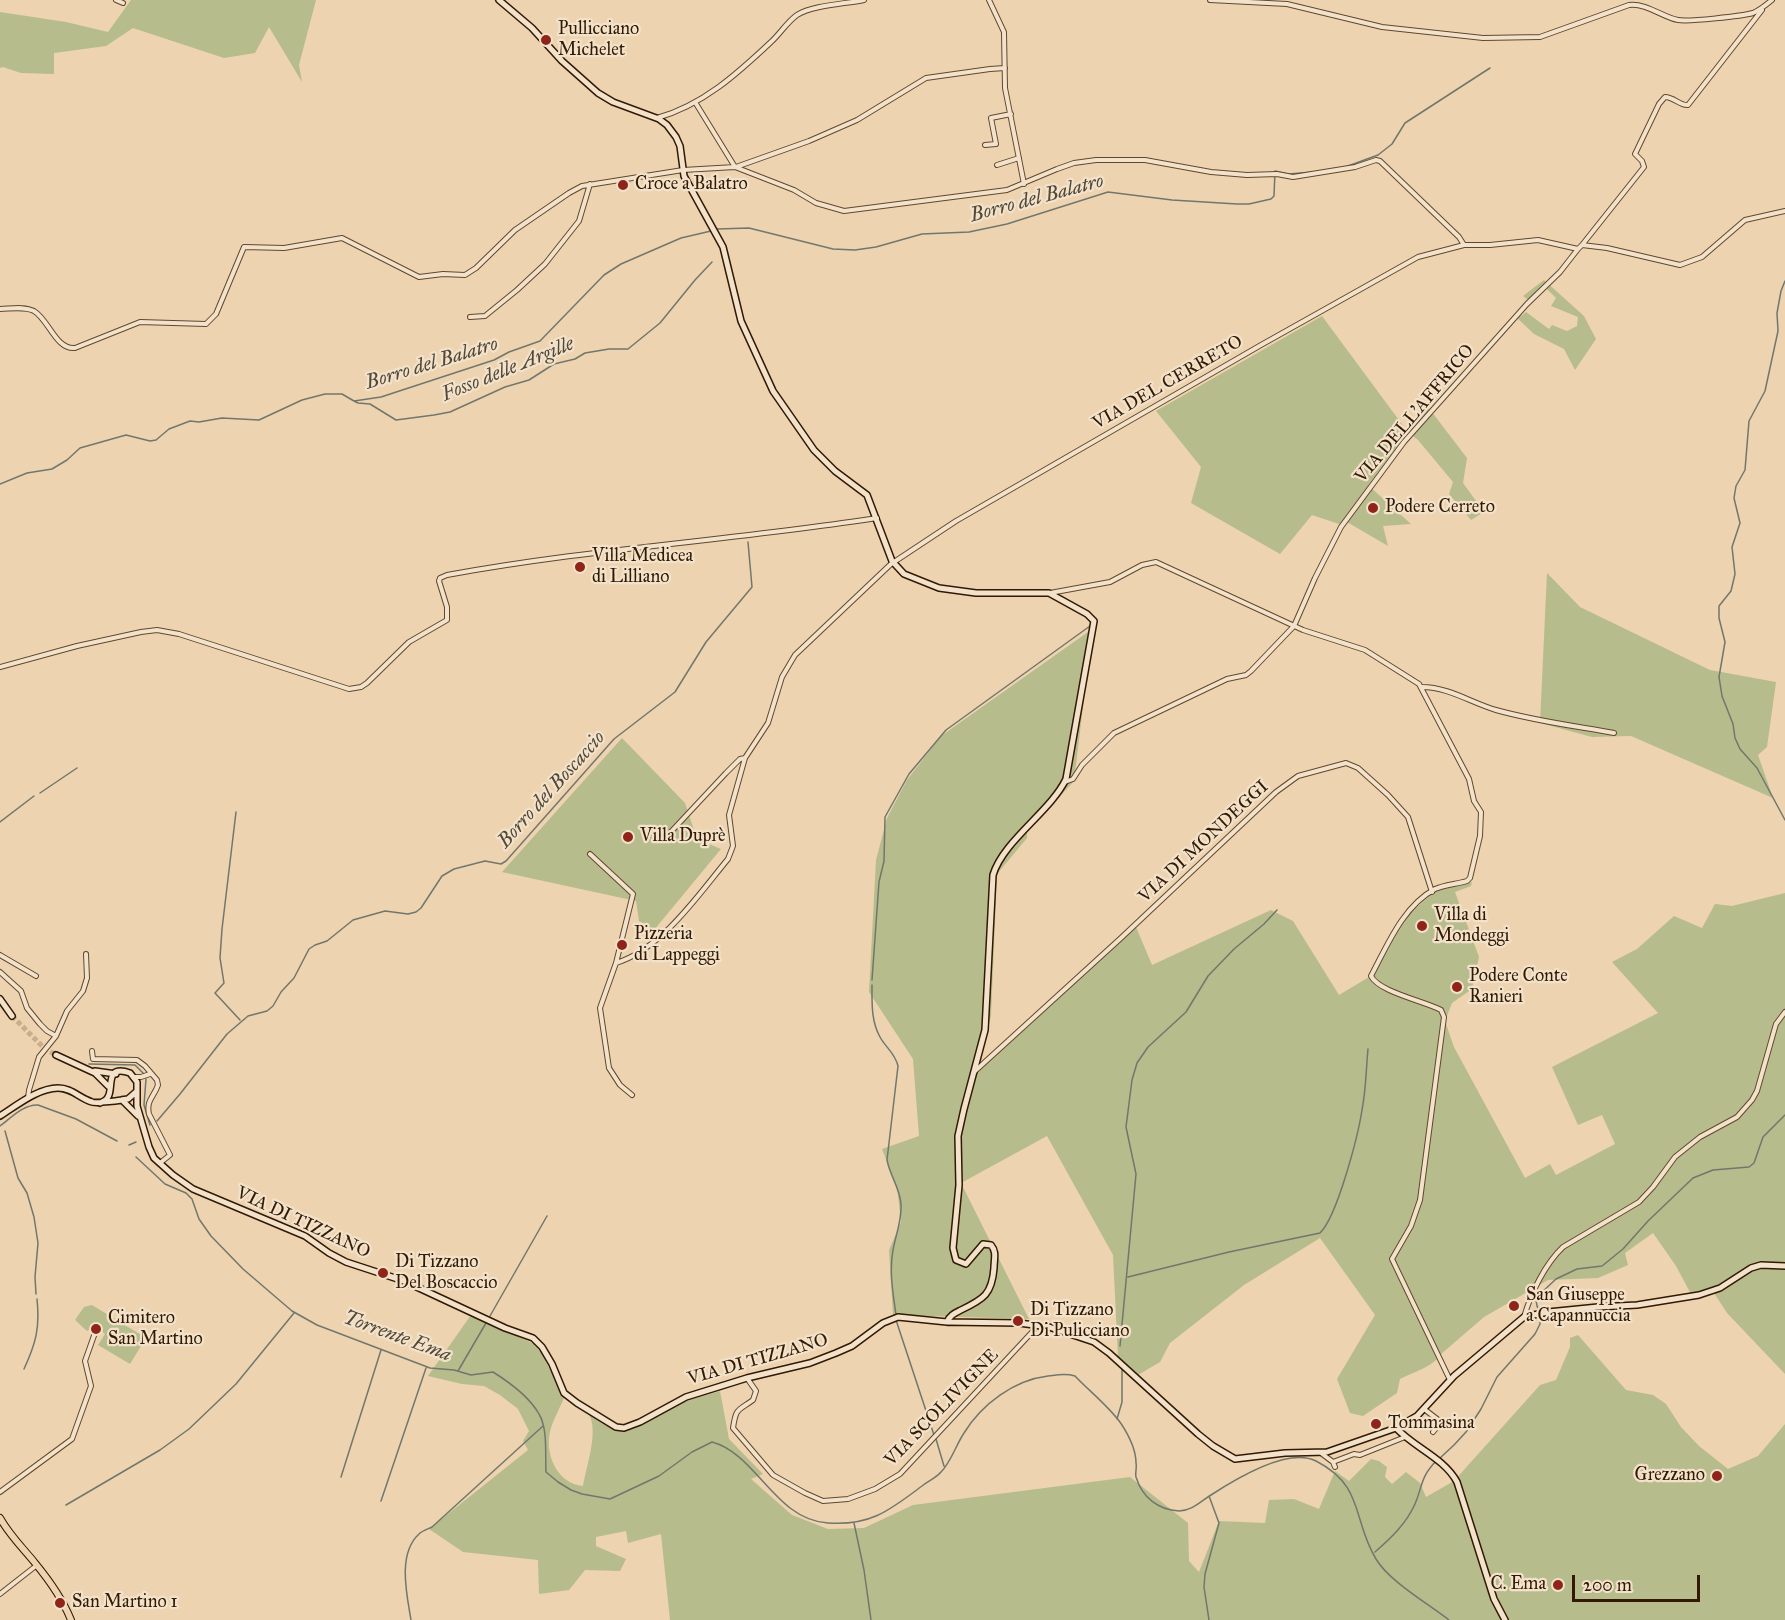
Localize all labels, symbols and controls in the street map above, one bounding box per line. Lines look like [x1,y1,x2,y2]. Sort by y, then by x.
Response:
place label: Pullicciano Michelet [558,19,639,62]
marker: Pullicciano Michelet [539,33,553,47]
water label: Borro del Balatro [968,170,1106,228]
place label: Croce a Balatro [635,174,748,196]
marker: Croce a Balatro [616,178,630,192]
street label: VIA DEL CERRETO [1089,331,1247,435]
water label: Borro del Balatro [363,332,501,396]
water label: Fosso delle Argille [438,333,578,407]
street label: VIA DELL'AFFRICO [1351,341,1479,487]
place label: Podere Cerreto [1385,497,1495,519]
marker: Podere Cerreto [1366,501,1380,515]
place label: Villa Medicea di Lilliano [592,546,693,588]
marker: Villa Medicea di Lilliano [573,560,587,574]
water label: Borro del Boscaccio [493,727,611,853]
street label: VIA DI MONDEGGI [1135,776,1273,908]
place label: Villa Duprè [640,826,726,848]
marker: Villa Duprè [621,830,635,844]
place label: Villa di Mondeggi [1434,905,1510,948]
marker: Villa di Mondeggi [1415,919,1429,933]
place label: Pizzeria di Lappeggi [634,924,720,966]
marker: Pizzeria di Lappeggi [615,938,629,952]
place label: Podere Conte Ranieri [1469,966,1568,1008]
marker: Podere Conte Ranieri [1450,980,1464,994]
street label: VIA DI TIZZANO [233,1183,373,1263]
place label: Di Tizzano Del Boscaccio [395,1252,498,1294]
marker: Di Tizzano Del Boscaccio [376,1266,390,1280]
place label: San Giuseppe a Capannuccia [1526,1285,1631,1328]
marker: San Giuseppe a Capannuccia [1507,1299,1521,1313]
place label: Di Tizzano Di Pulicciano [1030,1300,1129,1342]
water label: Torrente Ema [340,1306,454,1368]
place label: Cimitero San Martino [108,1308,203,1350]
marker: Di Tizzano Di Pulicciano [1011,1314,1025,1328]
marker: Cimitero San Martino [89,1322,103,1336]
street label: VIA DI TIZZANO [685,1330,831,1390]
street label: VIA SCOLIVIGNE [881,1345,1003,1471]
place label: Tommasina [1388,1413,1475,1435]
marker: Tommasina [1369,1417,1383,1431]
place label: Grezzano [1635,1465,1705,1487]
marker: Grezzano [1710,1469,1724,1483]
scale bar [1575,1563,1702,1601]
place label: C. Ema [1490,1574,1546,1596]
text: 200 m [1583,1574,1632,1596]
marker: C. Ema [1551,1578,1565,1592]
place label: San Martino 1 [72,1592,178,1614]
marker: San Martino 1 [53,1596,67,1610]

